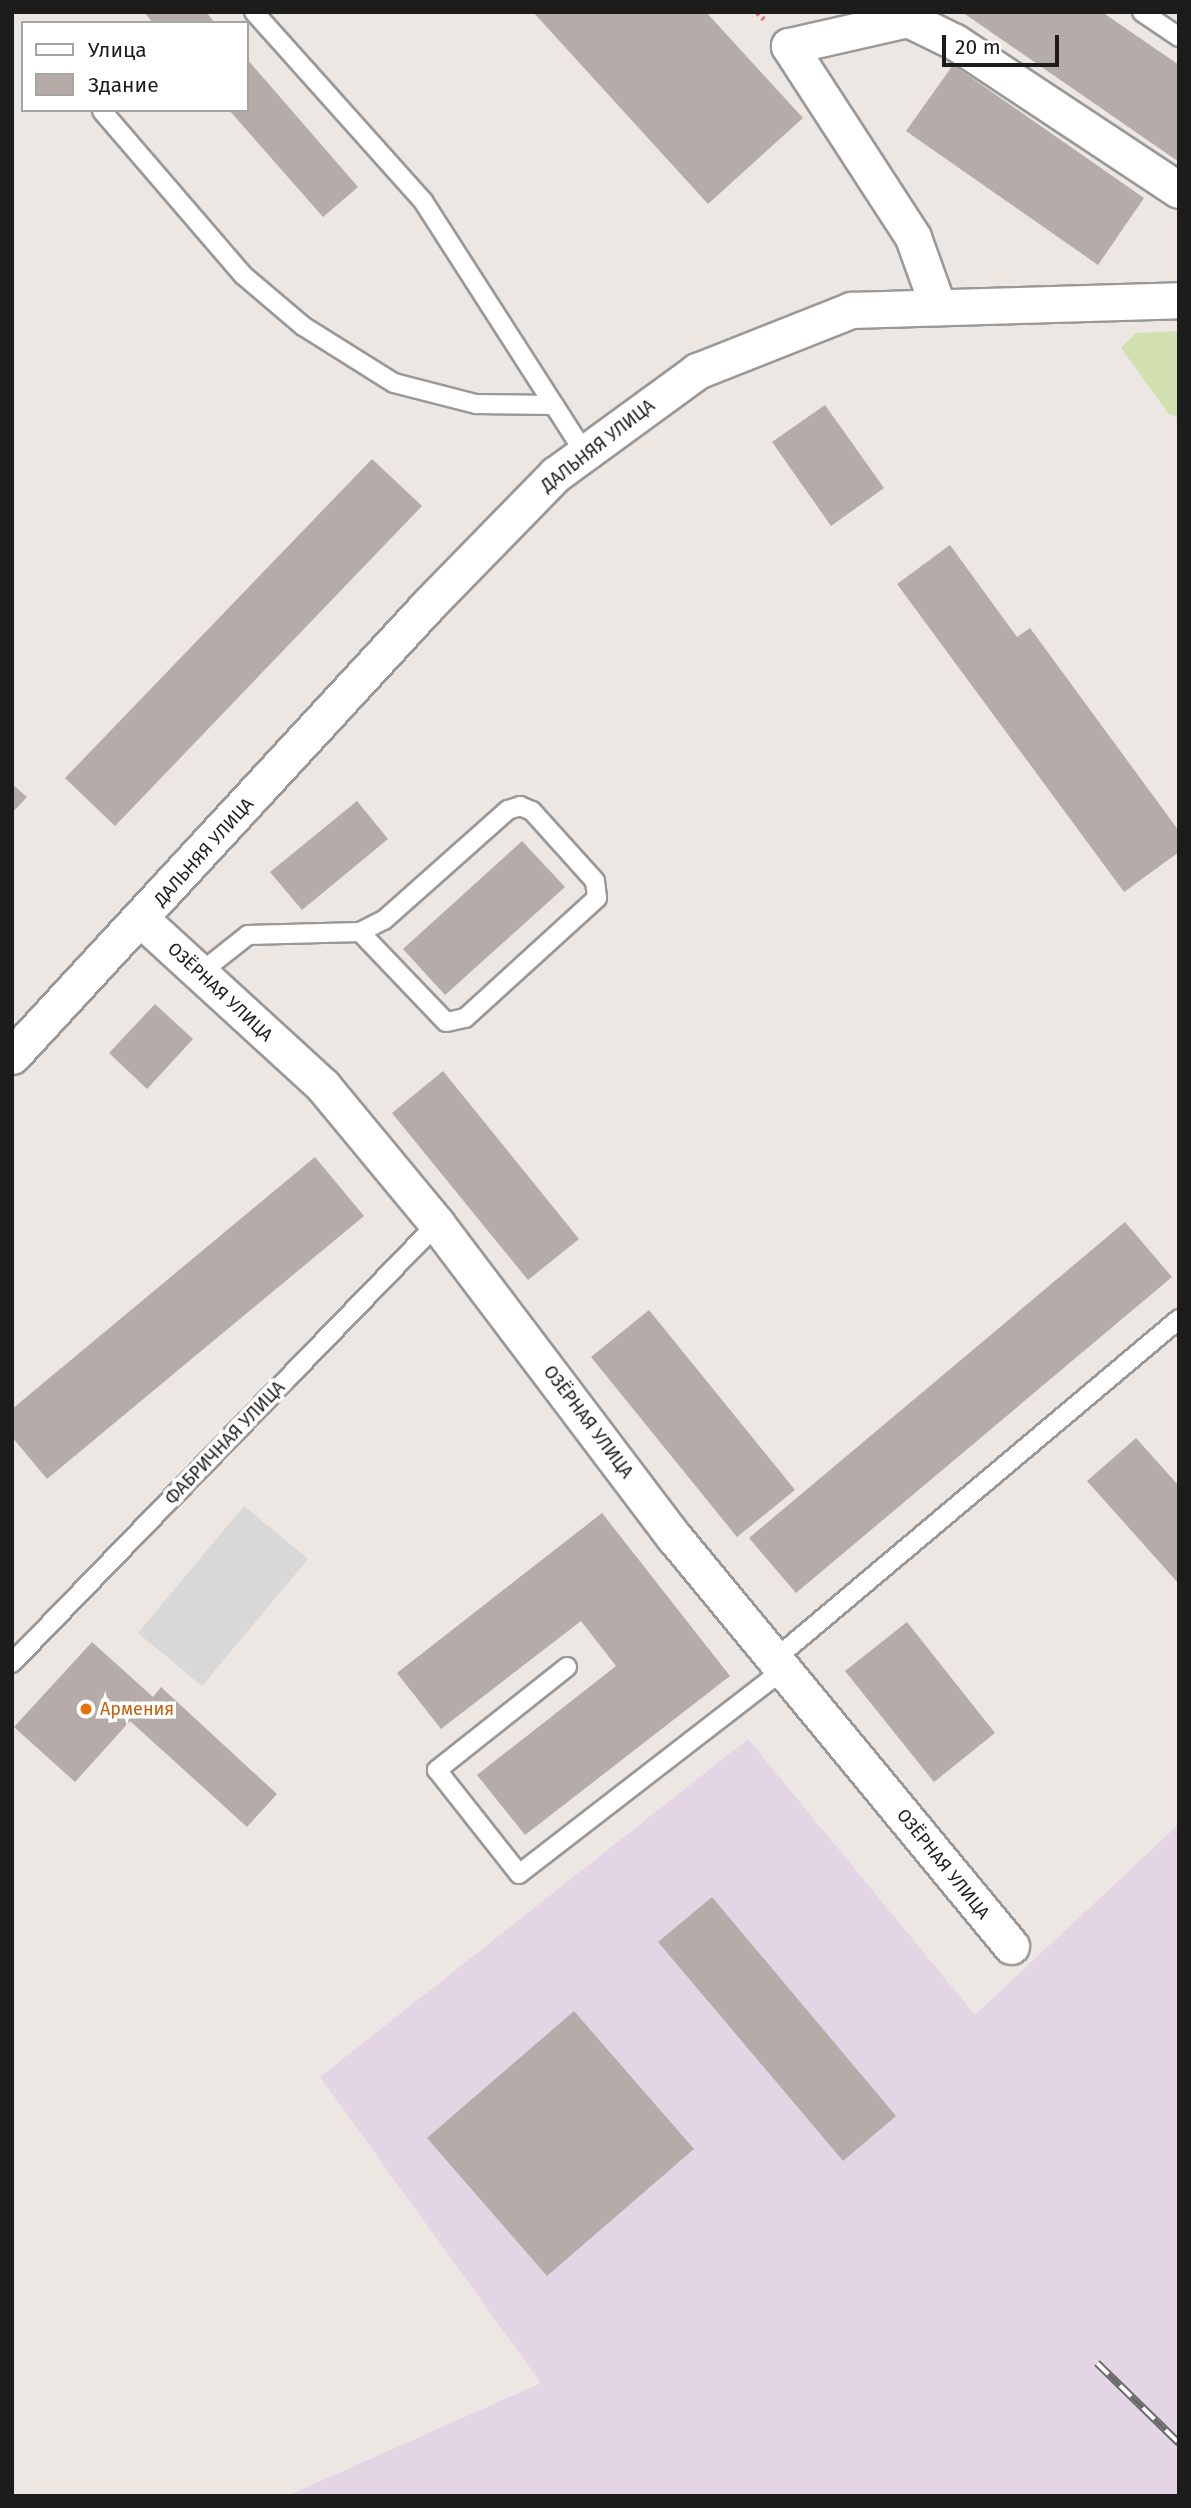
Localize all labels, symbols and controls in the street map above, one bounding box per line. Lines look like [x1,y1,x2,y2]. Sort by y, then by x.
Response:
legend [21,21,248,112]
scale bar [946,21,1063,65]
text: 20 m [955,34,1001,60]
text: Улица [88,37,147,63]
text: Здание [88,72,159,98]
street label: ДАЛЬНЯЯ УЛИЦА [537,395,659,497]
street label: ДАЛЬНЯЯ УЛИЦА [150,793,258,911]
street label: ОЗЁРНАЯ УЛИЦА [163,938,277,1046]
street label: ОЗЁРНАЯ УЛИЦА [539,1361,637,1483]
street label: ФАБРИЧНАЯ УЛИЦА [161,1377,289,1509]
place label: Армения [100,1698,174,1720]
marker: Армения [78,1701,94,1717]
street label: ОЗЁРНАЯ УЛИЦА [892,1805,994,1923]

